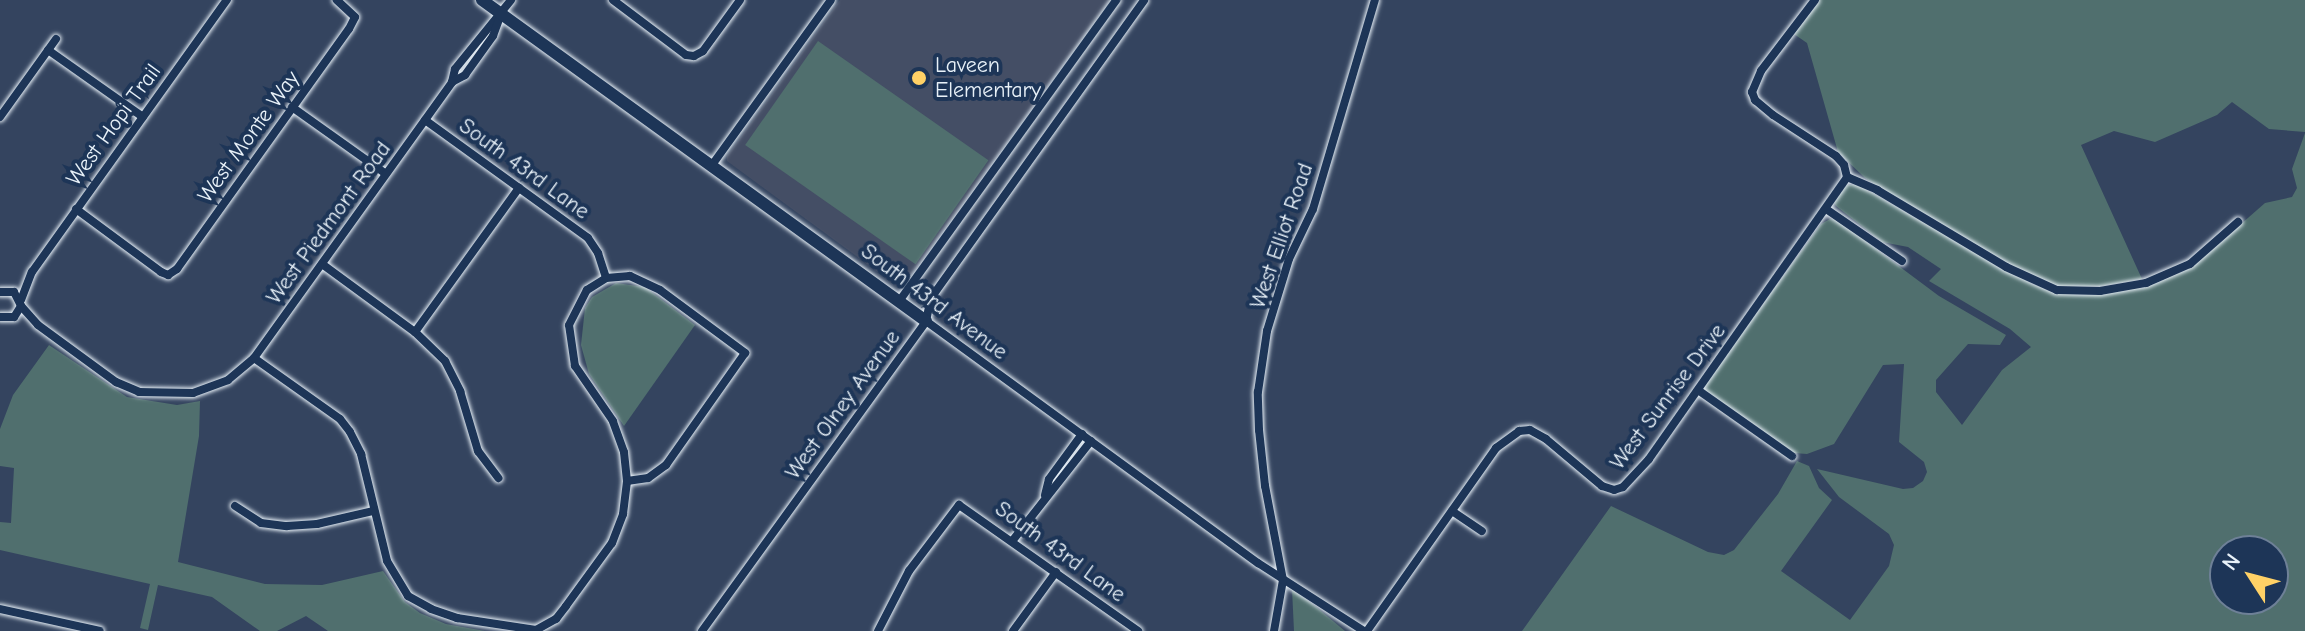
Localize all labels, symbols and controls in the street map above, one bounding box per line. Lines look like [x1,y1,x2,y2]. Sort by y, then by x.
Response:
place label: Laveen Elementary [935,52,1041,104]
street label: West Hopi Trail [61,59,167,191]
street label: West Monte Way [192,66,306,208]
marker: Laveen Elementary [910,69,928,87]
street label: South 43rd Lane [454,113,594,225]
street label: West Piedmont Road [261,137,397,309]
street label: West Elliot Road [1245,160,1319,312]
street label: South 43rd Avenue [856,238,1012,366]
street label: West Sunrise Drive [1605,319,1731,475]
street label: West Olney Avenue [780,325,906,485]
street label: South 43rd Lane [990,496,1130,608]
north arrow [2209,535,2289,615]
text: N [2216,549,2246,576]

